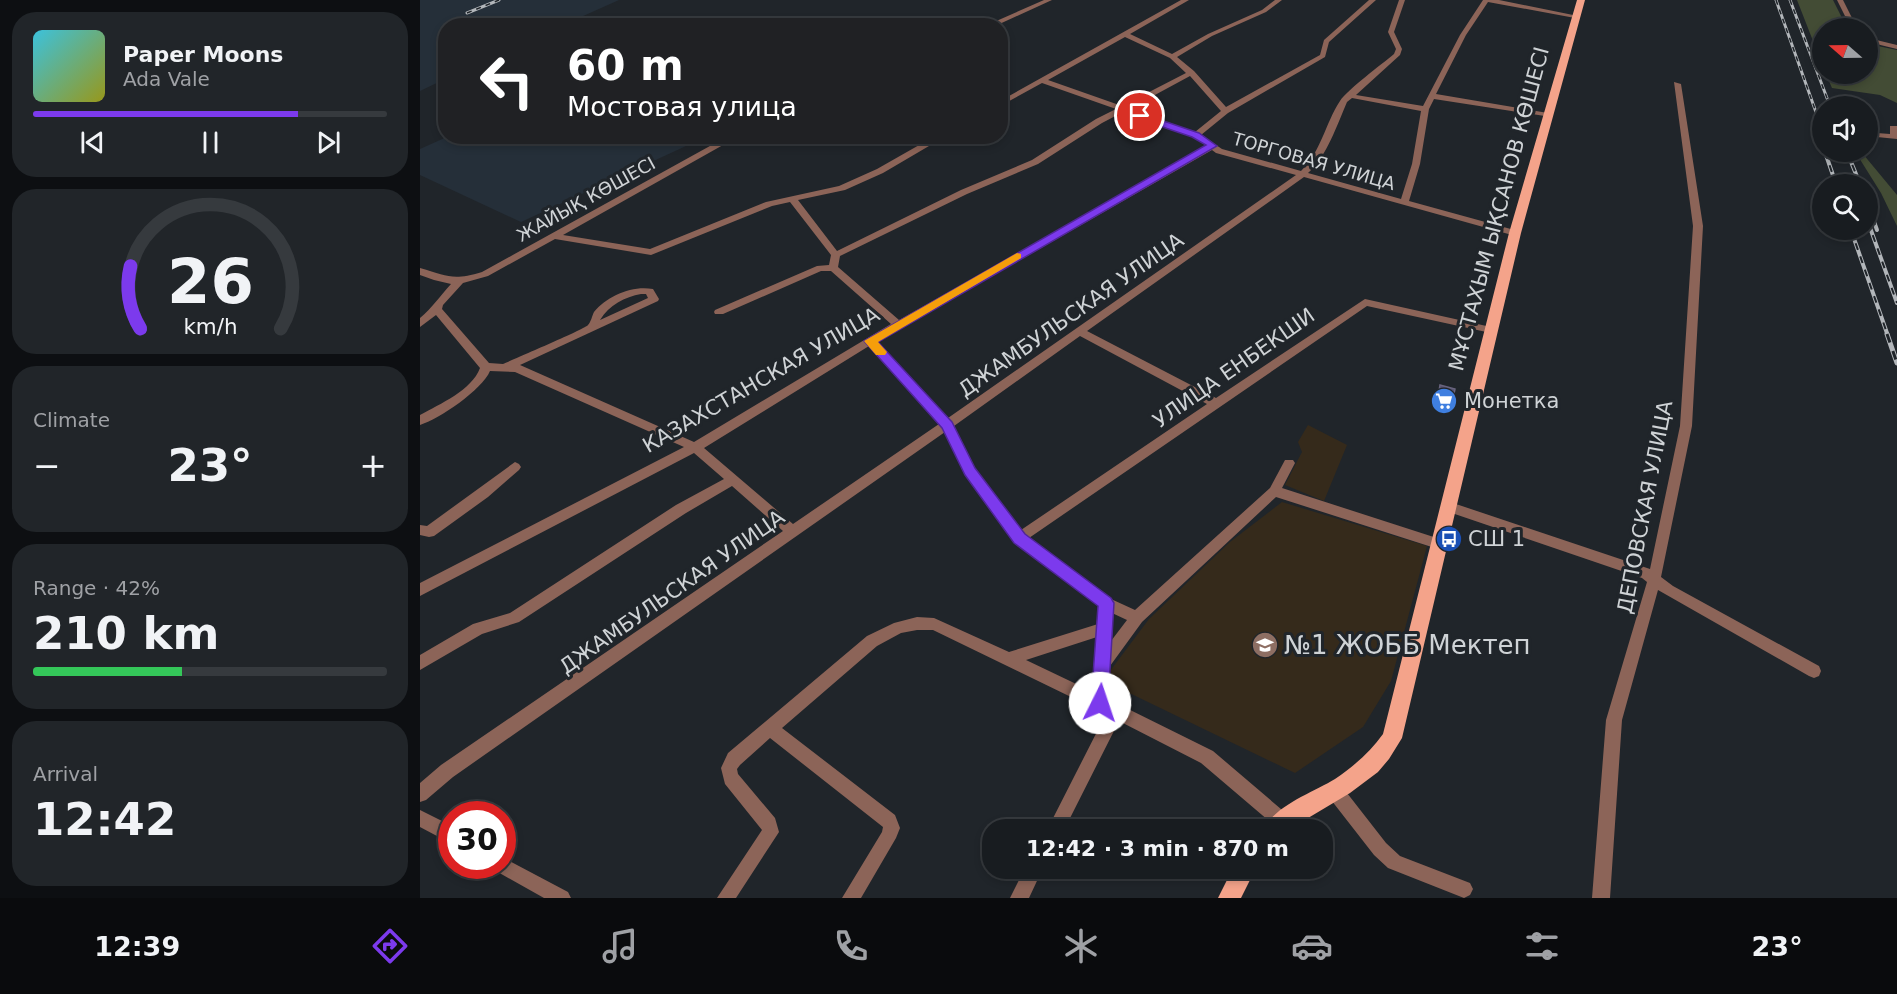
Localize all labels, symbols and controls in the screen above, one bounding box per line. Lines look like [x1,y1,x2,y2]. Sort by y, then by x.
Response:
north arrow [1812,18,1878,84]
map controls [1812,18,1878,240]
text: 60 m [567,41,684,90]
text: Paper Moons [123,42,283,67]
icon: left [468,42,546,120]
street label: МҰСТАХЫМ ЫҚСАНОВ КӨШЕСІ [1444,44,1554,374]
text: Ada Vale [123,67,210,91]
pin [1114,90,1165,141]
text: Мостовая улица [567,91,797,122]
button: sound [1812,96,1878,162]
icon: arrive [1123,99,1156,132]
icon: previous [76,126,109,159]
icon: pause [194,126,227,159]
icon: next [312,126,345,159]
street label: ТОРГОВАЯ УЛИЦА [1229,127,1398,194]
street label: ЖАЙЫҚ КӨШЕСІ [513,152,659,246]
button: search [1812,174,1878,240]
street label: ДЖАМБУЛЬСКАЯ УЛИЦА [954,228,1189,402]
text: 26 [167,245,253,318]
street label: КАЗАХСТАНСКАЯ УЛИЦА [638,302,884,458]
street label: УЛИЦА ЕНБЕКШИ [1149,303,1319,433]
text: km/h [183,314,237,339]
supermarket icon: Монетка [1429,386,1459,416]
place label: Монетка [1464,389,1559,413]
street label: ДЕПОВСКАЯ УЛИЦА [1613,398,1678,616]
text: Climate [33,408,110,432]
text: 23° [167,439,253,492]
text: − [33,446,61,485]
text: + [359,446,387,485]
street label: ДЖАМБУЛЬСКАЯ УЛИЦА [555,505,790,679]
bus stop icon: СШ 1 [1434,524,1464,554]
place label: СШ 1 [1468,527,1525,551]
text: Range · 42% [33,576,160,600]
text: 210 km [33,607,219,660]
school or university icon: №1 ЖОББ Мектеп [1250,630,1280,660]
place label: №1 ЖОББ Мектеп [1284,630,1531,660]
position arrow [1068,671,1132,735]
text: Arrival [33,762,98,786]
text: 12:42 [33,793,176,846]
speed limit sign: 30 [438,801,516,879]
text: 12:42 · 3 min · 870 m [1026,836,1289,861]
icon: directions [369,925,411,967]
icon: music [599,925,641,967]
icon: phone [830,925,872,967]
icon: climate [1060,925,1102,967]
icon: car [1291,925,1333,967]
icon: filters [1521,925,1563,967]
text: 12:39 [94,931,180,962]
text: 23° [1752,931,1803,962]

